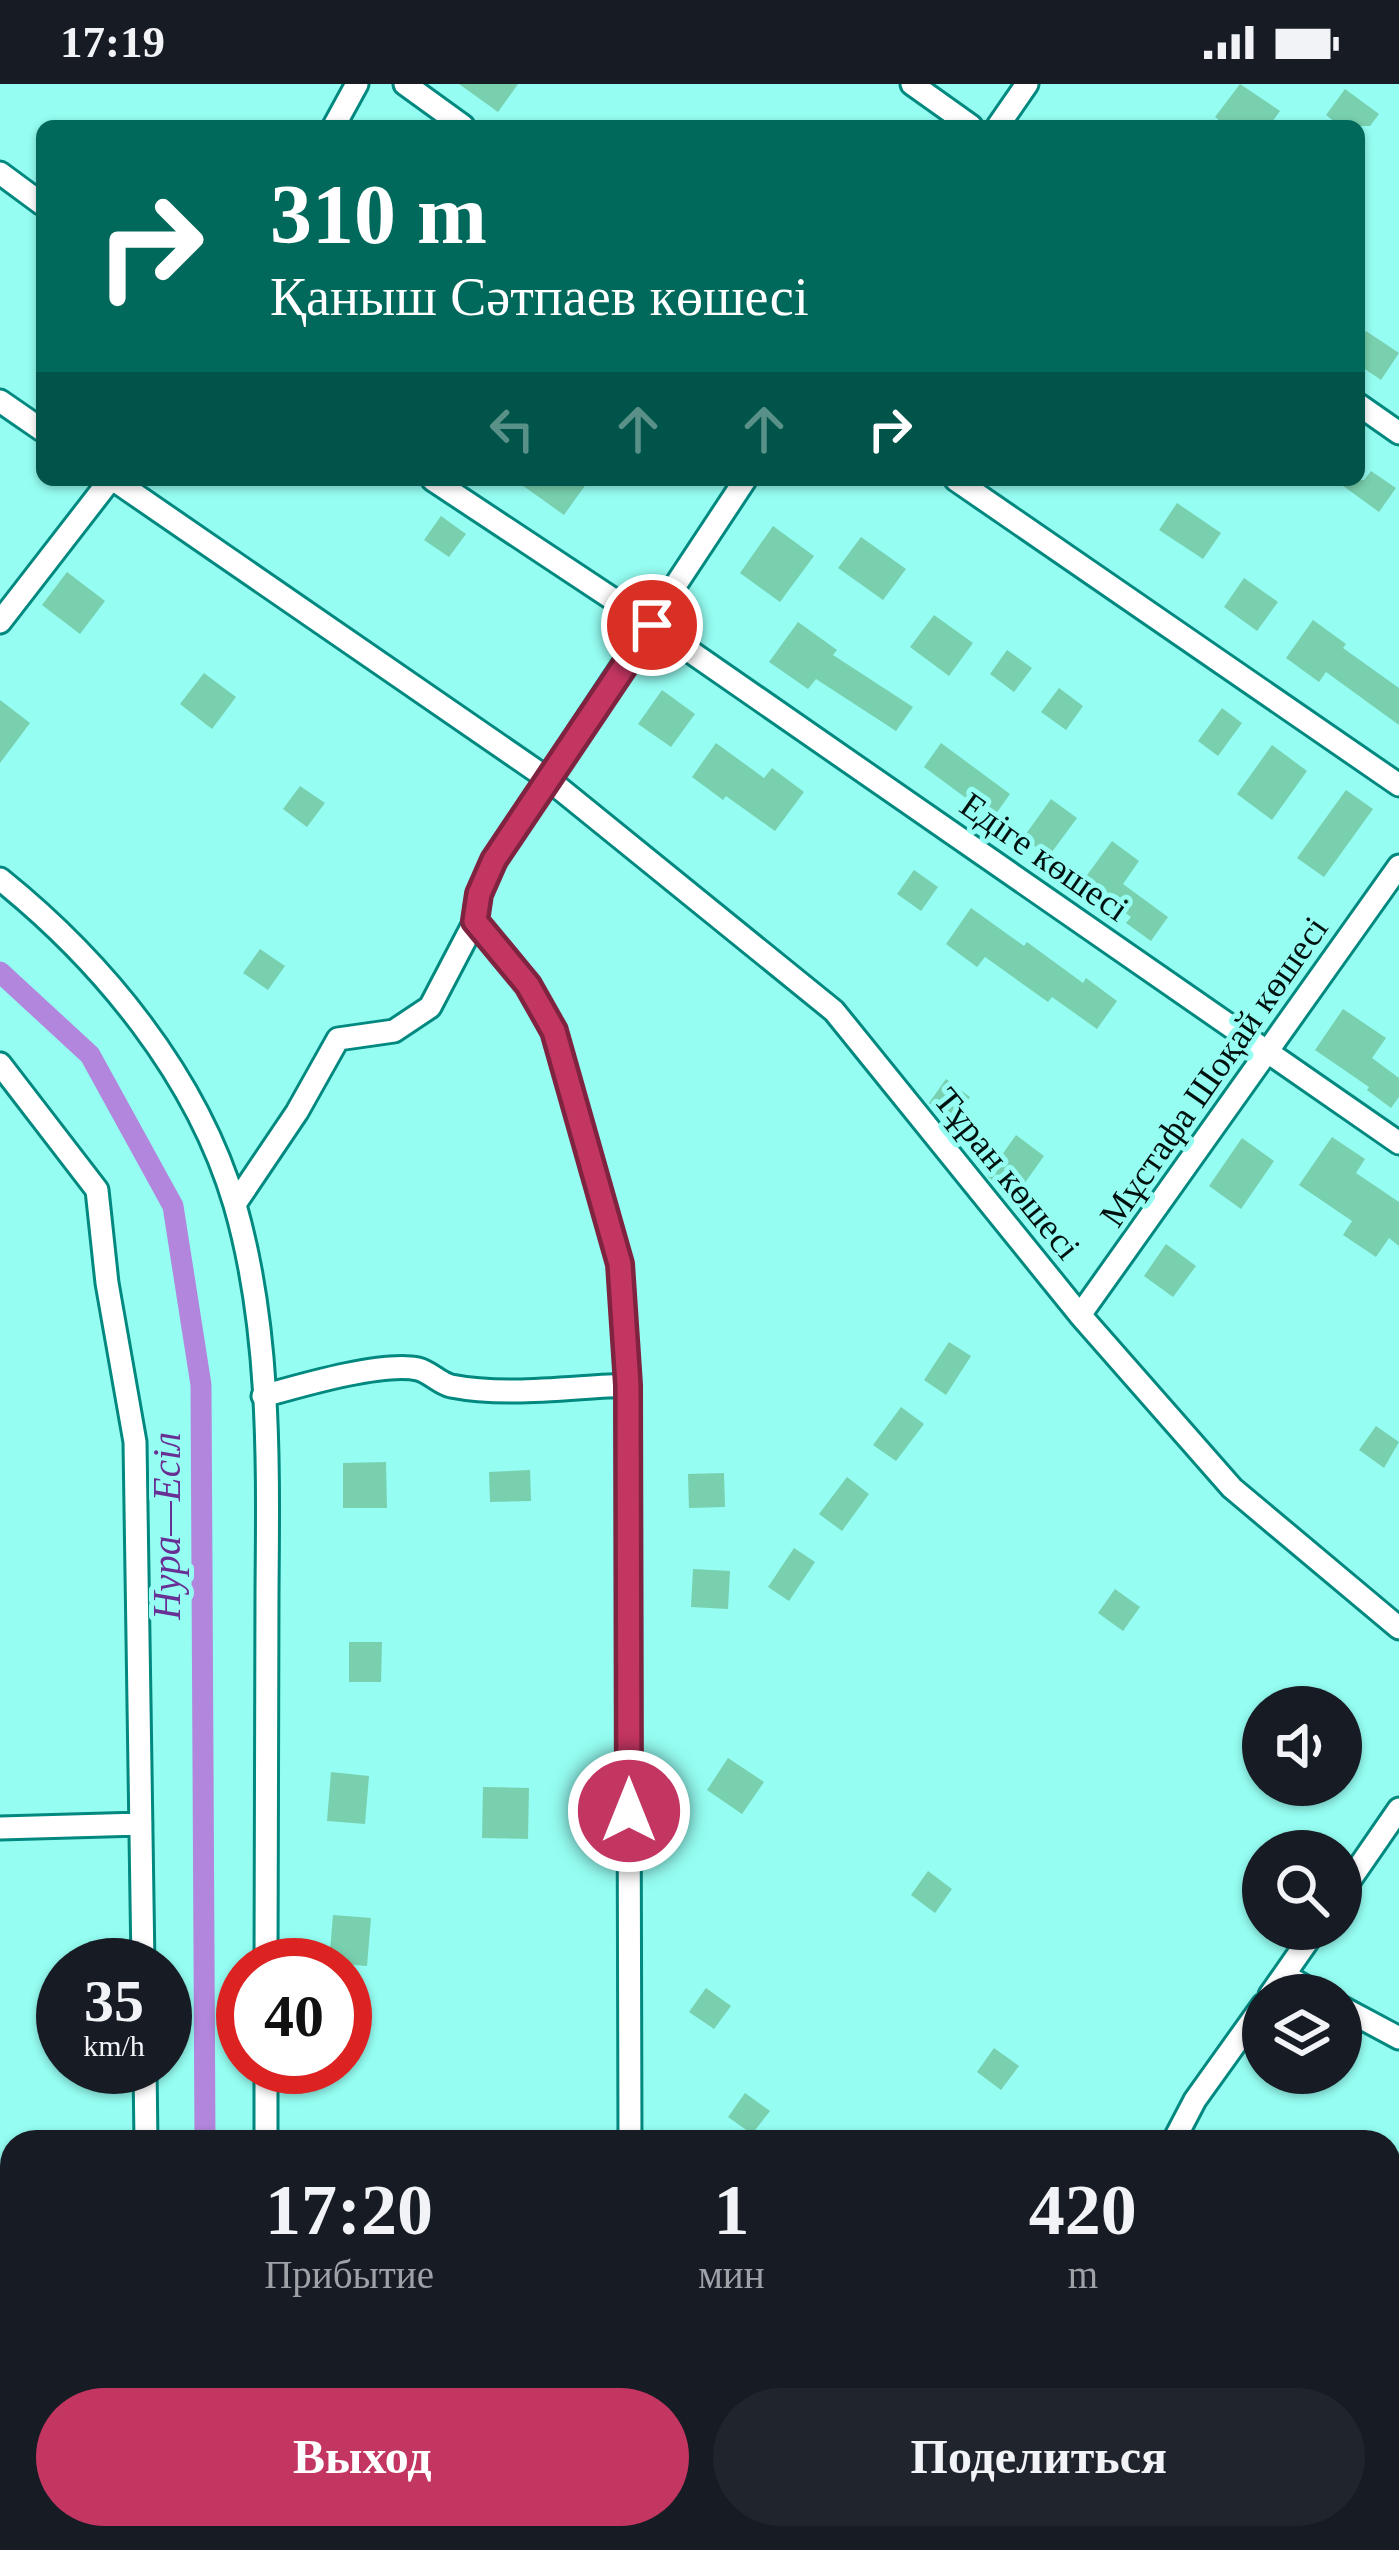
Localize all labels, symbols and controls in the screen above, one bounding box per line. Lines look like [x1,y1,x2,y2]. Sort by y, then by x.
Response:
text: 17:19 [60,17,165,67]
icon: right [72,168,228,324]
text: 310 m [270,168,487,261]
text: Қаныш Сәтпаев көшесі [270,267,809,327]
icon: left [479,396,545,462]
icon: ahead [605,396,671,462]
icon: ahead [731,396,797,462]
icon: right [857,396,923,462]
pin [601,574,703,676]
icon: arrive [619,592,685,658]
street label: Едіге көшесі [953,784,1136,929]
street label: Мұстафа Шоқай көшесі [1092,909,1336,1234]
street label: Тұран көшесі [926,1080,1088,1267]
water label: Нура—Есіл [145,1432,189,1621]
map controls [1242,1686,1362,2094]
button: sound [1242,1686,1362,1806]
position arrow [566,1748,692,1874]
button: search [1242,1830,1362,1950]
speed limit sign: 40 [216,1938,372,2094]
text: 35 [84,1968,144,2034]
button: layers [1242,1974,1362,2094]
text: km/h [83,2029,145,2062]
text: 17:20 [265,2170,433,2250]
text: 1 [713,2170,749,2250]
text: 420 [1029,2170,1137,2250]
text: Прибытие [264,2253,434,2296]
text: мин [698,2253,765,2296]
text: m [1068,2253,1098,2296]
button: Выход [36,2388,689,2526]
button: Поделиться [713,2388,1365,2526]

